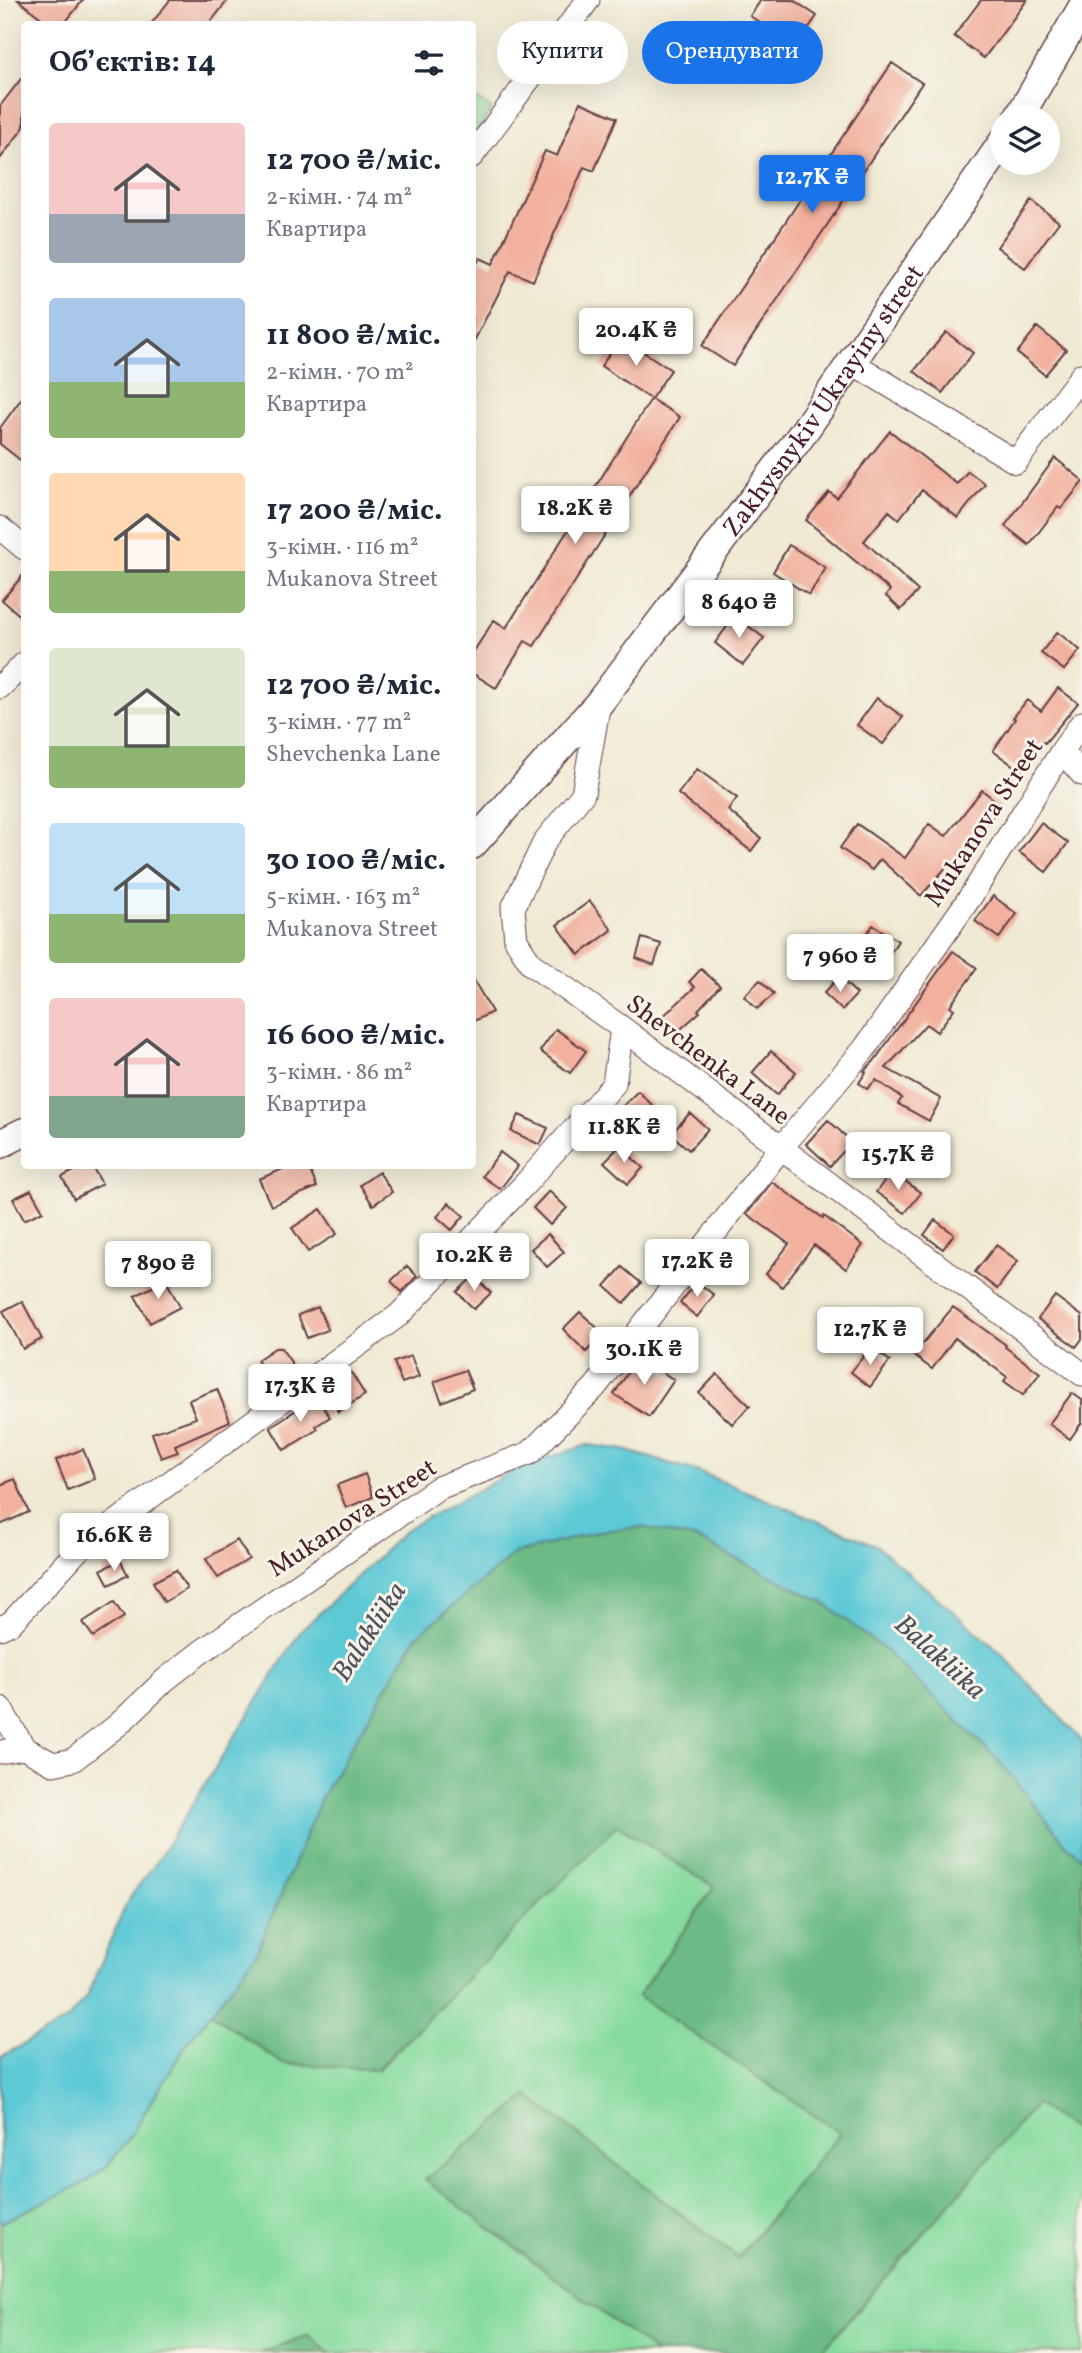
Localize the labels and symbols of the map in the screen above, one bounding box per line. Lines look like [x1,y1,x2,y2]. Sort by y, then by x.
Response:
pin: 12.7K ₴ [747,156,877,215]
street label: Zakhysnykiv Ukrayiny street [715,258,933,545]
pin: 20.4K ₴ [571,308,701,368]
pin: 18.2K ₴ [510,486,640,546]
pin: 8 640 ₴ [674,580,804,640]
street label: Mukanova Street [917,732,1053,914]
pin: 7 960 ₴ [775,934,905,994]
street label: Shevchenka Lane [618,987,797,1134]
pin: 11.8K ₴ [559,1106,689,1165]
pin: 15.7K ₴ [833,1132,963,1192]
pin: 10.2K ₴ [409,1234,539,1293]
pin: 17.2K ₴ [632,1240,762,1299]
pin: 7 890 ₴ [93,1242,223,1301]
pin: 12.7K ₴ [805,1308,935,1367]
pin: 30.1K ₴ [579,1328,709,1387]
pin: 17.3K ₴ [235,1364,365,1424]
street label: Mukanova Street [262,1451,444,1587]
pin: 16.6K ₴ [49,1514,179,1573]
water label: Balakliika [323,1575,417,1690]
water label: Balakliika [885,1606,994,1710]

